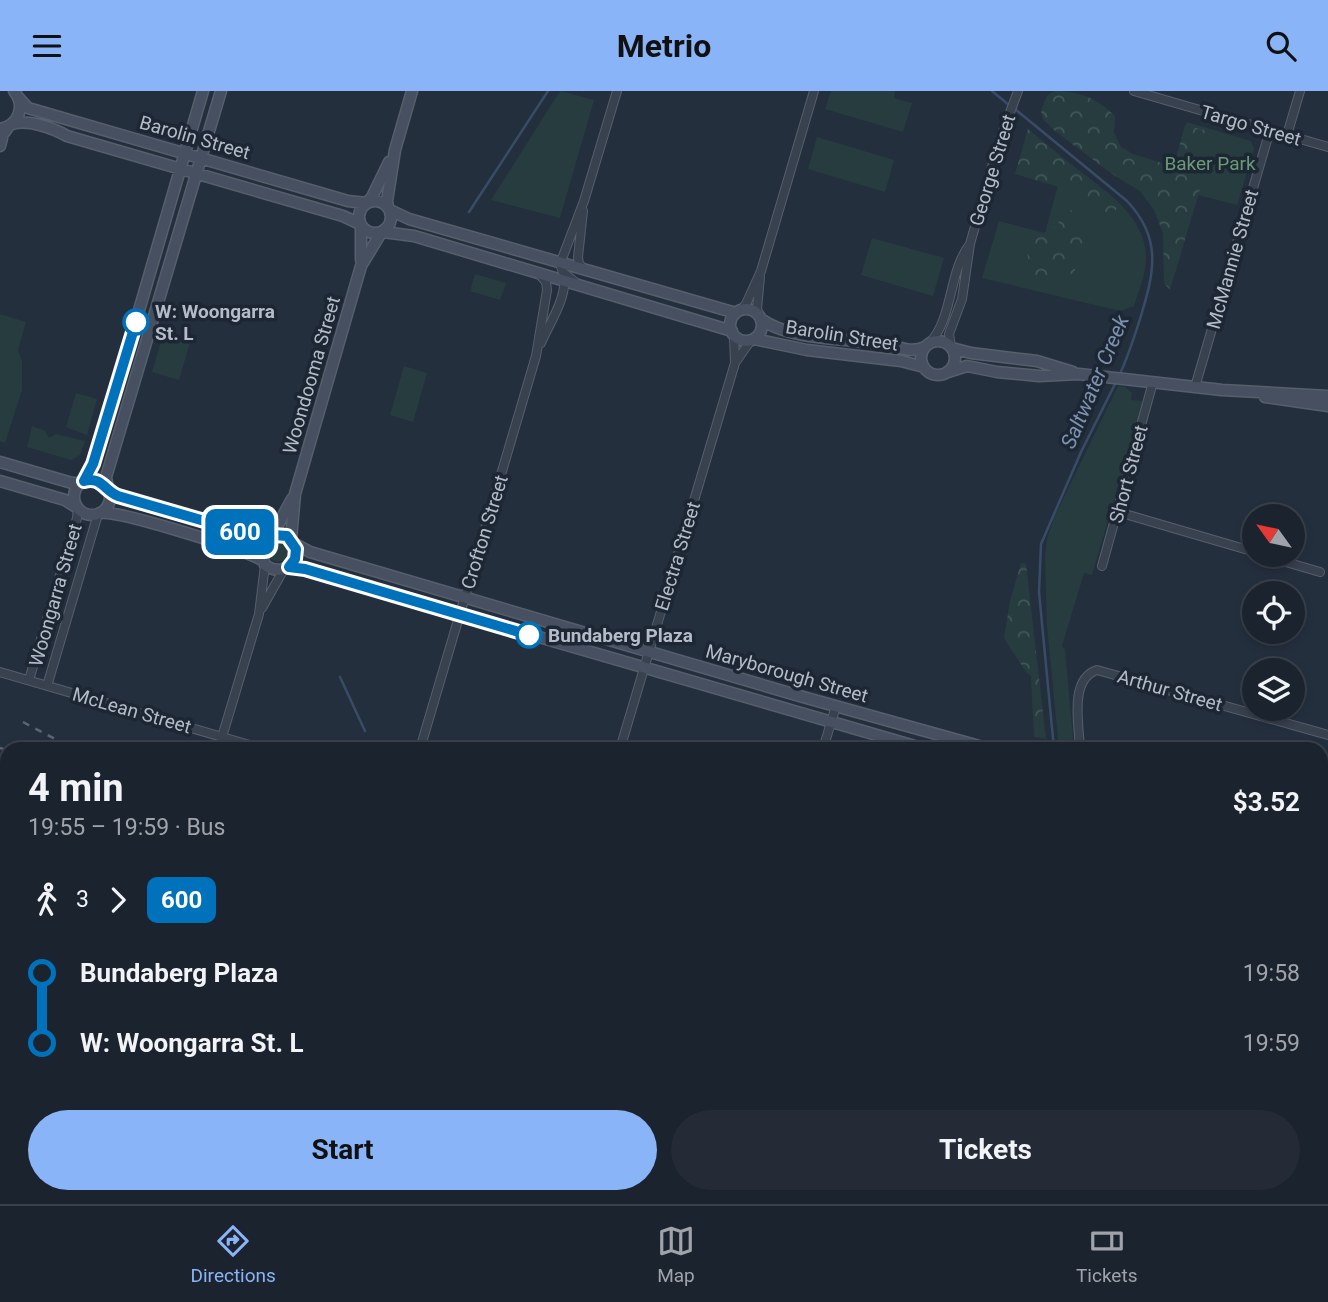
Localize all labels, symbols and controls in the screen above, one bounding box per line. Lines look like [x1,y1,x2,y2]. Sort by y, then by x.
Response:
icon: menu [28,27,66,65]
text: Metrio [617,27,711,65]
icon: search [1262,27,1300,65]
street label: Targo Street [1198,100,1304,151]
street label: Barolin Street [137,111,253,164]
street label: George Street [965,111,1020,229]
park label: Baker Park [1164,152,1256,175]
street label: McMannie Street [1202,187,1263,332]
street label: Woondooma Street [278,294,345,457]
place label: W: Woongarra St. L [155,300,275,345]
marker: W: Woongarra St. L [123,309,149,335]
water label: Saltwater Creek [1056,311,1134,452]
street label: Barolin Street [784,315,900,356]
street label: Short Street [1104,423,1153,526]
street label: Crofton Street [456,472,513,592]
street label: Electra Street [650,499,705,613]
north arrow [1242,504,1306,567]
map controls [1242,504,1305,721]
line badge: 600 [200,509,280,555]
text: 600 [219,518,261,546]
street label: Woongarra Street [24,521,87,669]
button: locate [1242,581,1305,644]
marker: Bundaberg Plaza [516,622,542,648]
place label: Bundaberg Plaza [548,624,693,647]
street label: Maryborough Street [703,639,871,708]
button: layers [1242,658,1305,721]
street label: Arthur Street [1115,665,1225,716]
street label: McLean Street [70,683,194,738]
text: 4 min [28,766,124,810]
text: $3.52 [1233,787,1300,817]
text: 19:55 – 19:59 · Bus [28,814,225,841]
icon: walk [28,881,66,919]
icon: forward [99,881,137,919]
text: 3 [76,886,89,913]
text: 600 [161,886,202,914]
text: Bundaberg Plaza [80,958,278,988]
text: 19:58 [1243,960,1300,987]
text: W: Woongarra St. L [80,1028,303,1058]
text: 19:59 [1243,1030,1300,1057]
button: Start [28,1110,657,1190]
button: Tickets [671,1110,1300,1190]
tab: Directions [191,1222,276,1287]
tab: Map [657,1222,695,1287]
tab: Tickets [1076,1222,1137,1287]

